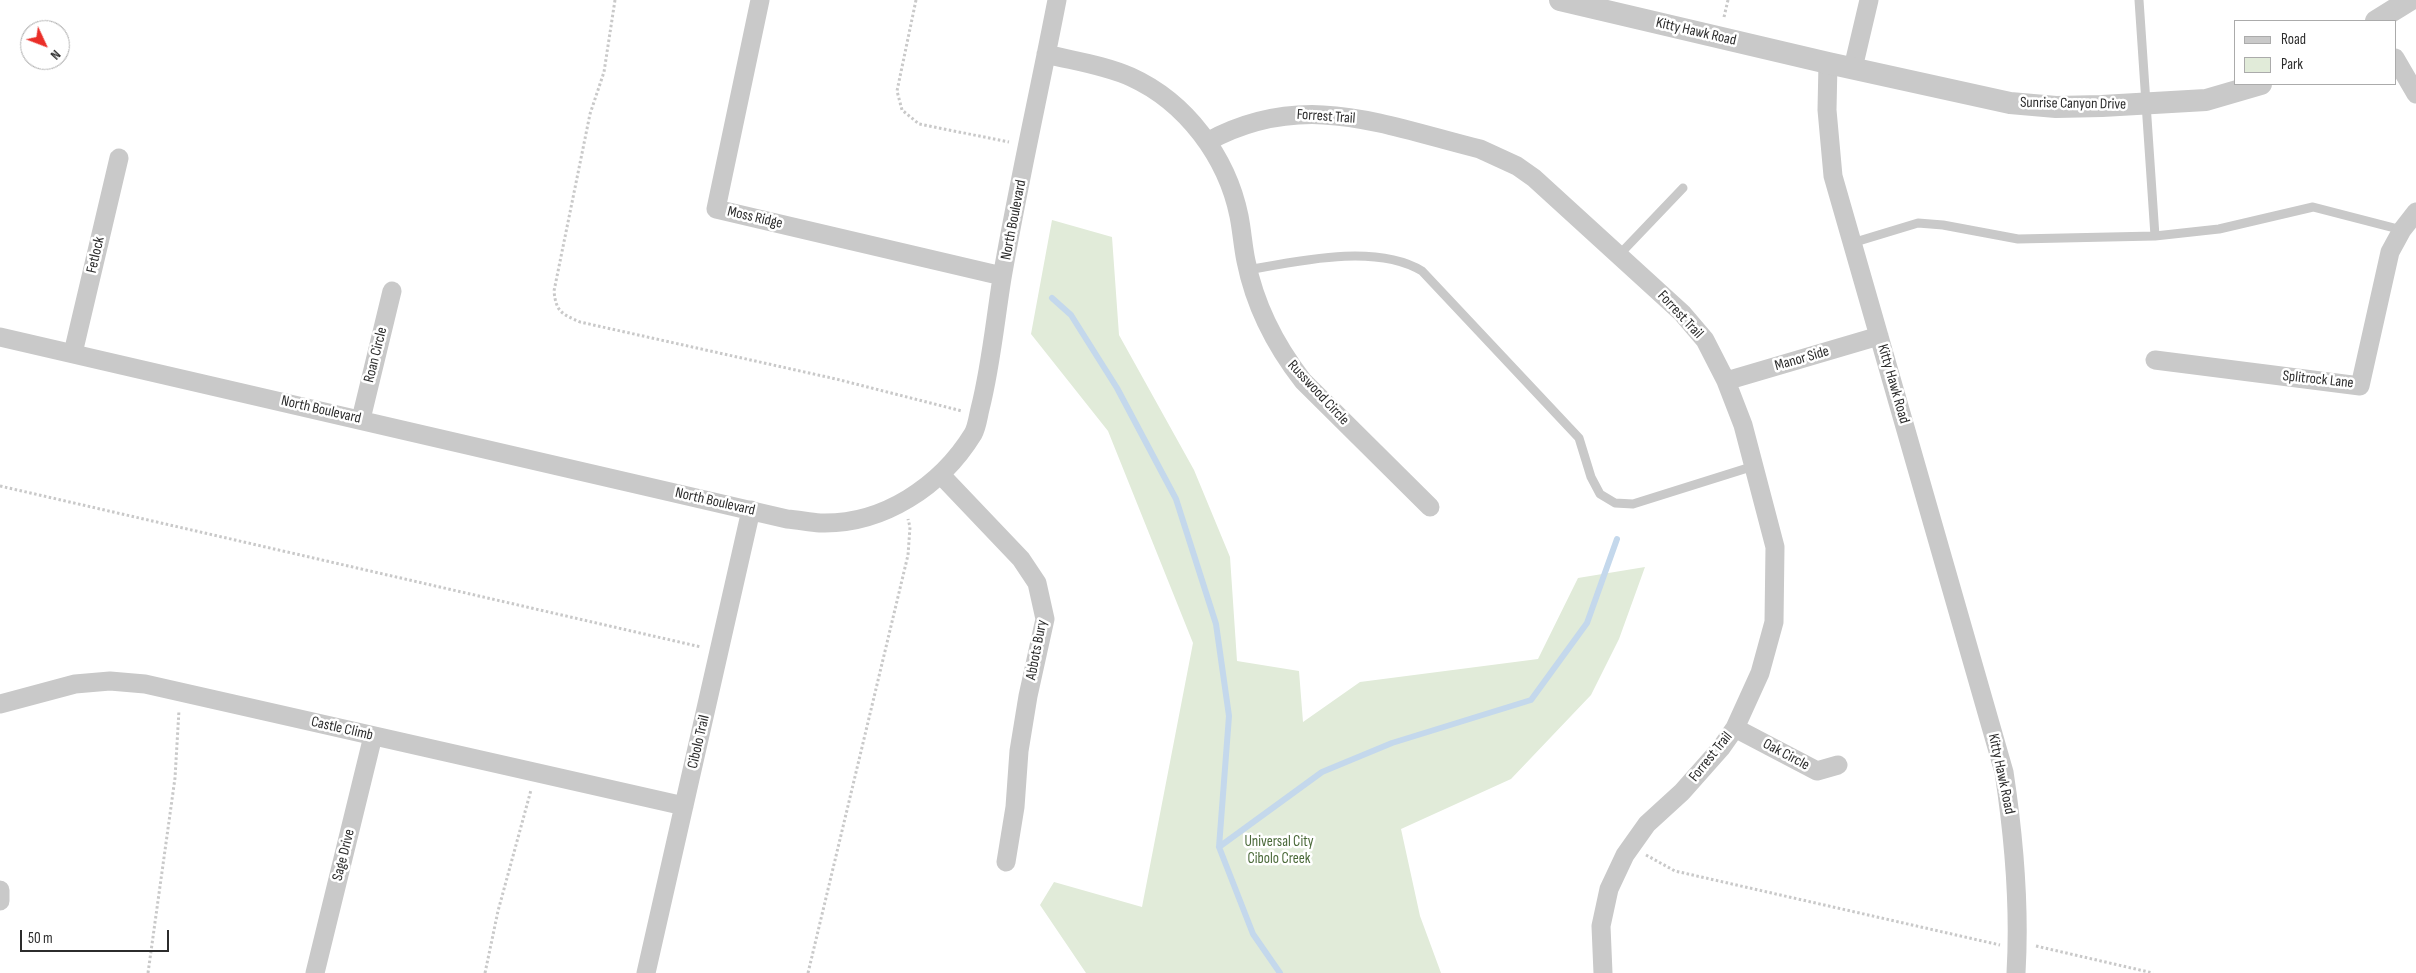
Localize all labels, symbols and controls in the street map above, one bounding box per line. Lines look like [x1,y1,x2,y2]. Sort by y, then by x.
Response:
street label: Kitty Hawk Road [1654,14,1738,50]
north arrow [20,20,70,70]
legend [2234,20,2396,85]
text: Road [2281,30,2306,49]
text: N [47,46,64,63]
text: Park [2281,55,2303,74]
street label: Sunrise Canyon Drive [2020,94,2126,114]
street label: Forrest Trail [1296,106,1356,128]
street label: North Boulevard [997,178,1031,262]
street label: Moss Ridge [726,203,784,233]
street label: Fetlock [83,235,109,275]
street label: Forrest Trail [1653,287,1707,343]
street label: Roan Circle [360,325,392,385]
street label: Kitty Hawk Road [1873,342,1913,426]
street label: Manor Side [1773,343,1831,375]
street label: Russwood Circle [1283,357,1353,429]
street label: Splitrock Lane [2282,367,2354,393]
street label: North Boulevard [279,392,363,428]
street label: North Boulevard [673,484,757,520]
street label: Abbots Bury [1022,618,1052,682]
street label: Castle Climb [309,713,375,745]
street label: Cibolo Trail [684,714,714,770]
street label: Forrest Trail [1685,728,1737,786]
street label: Kitty Hawk Road [1984,732,2018,816]
street label: Oak Circle [1760,735,1812,775]
street label: Sage Drive [329,827,359,883]
park label: Universal City Cibolo Creek [1244,833,1314,868]
scale bar [22,920,171,952]
text: 50 m [28,929,53,948]

